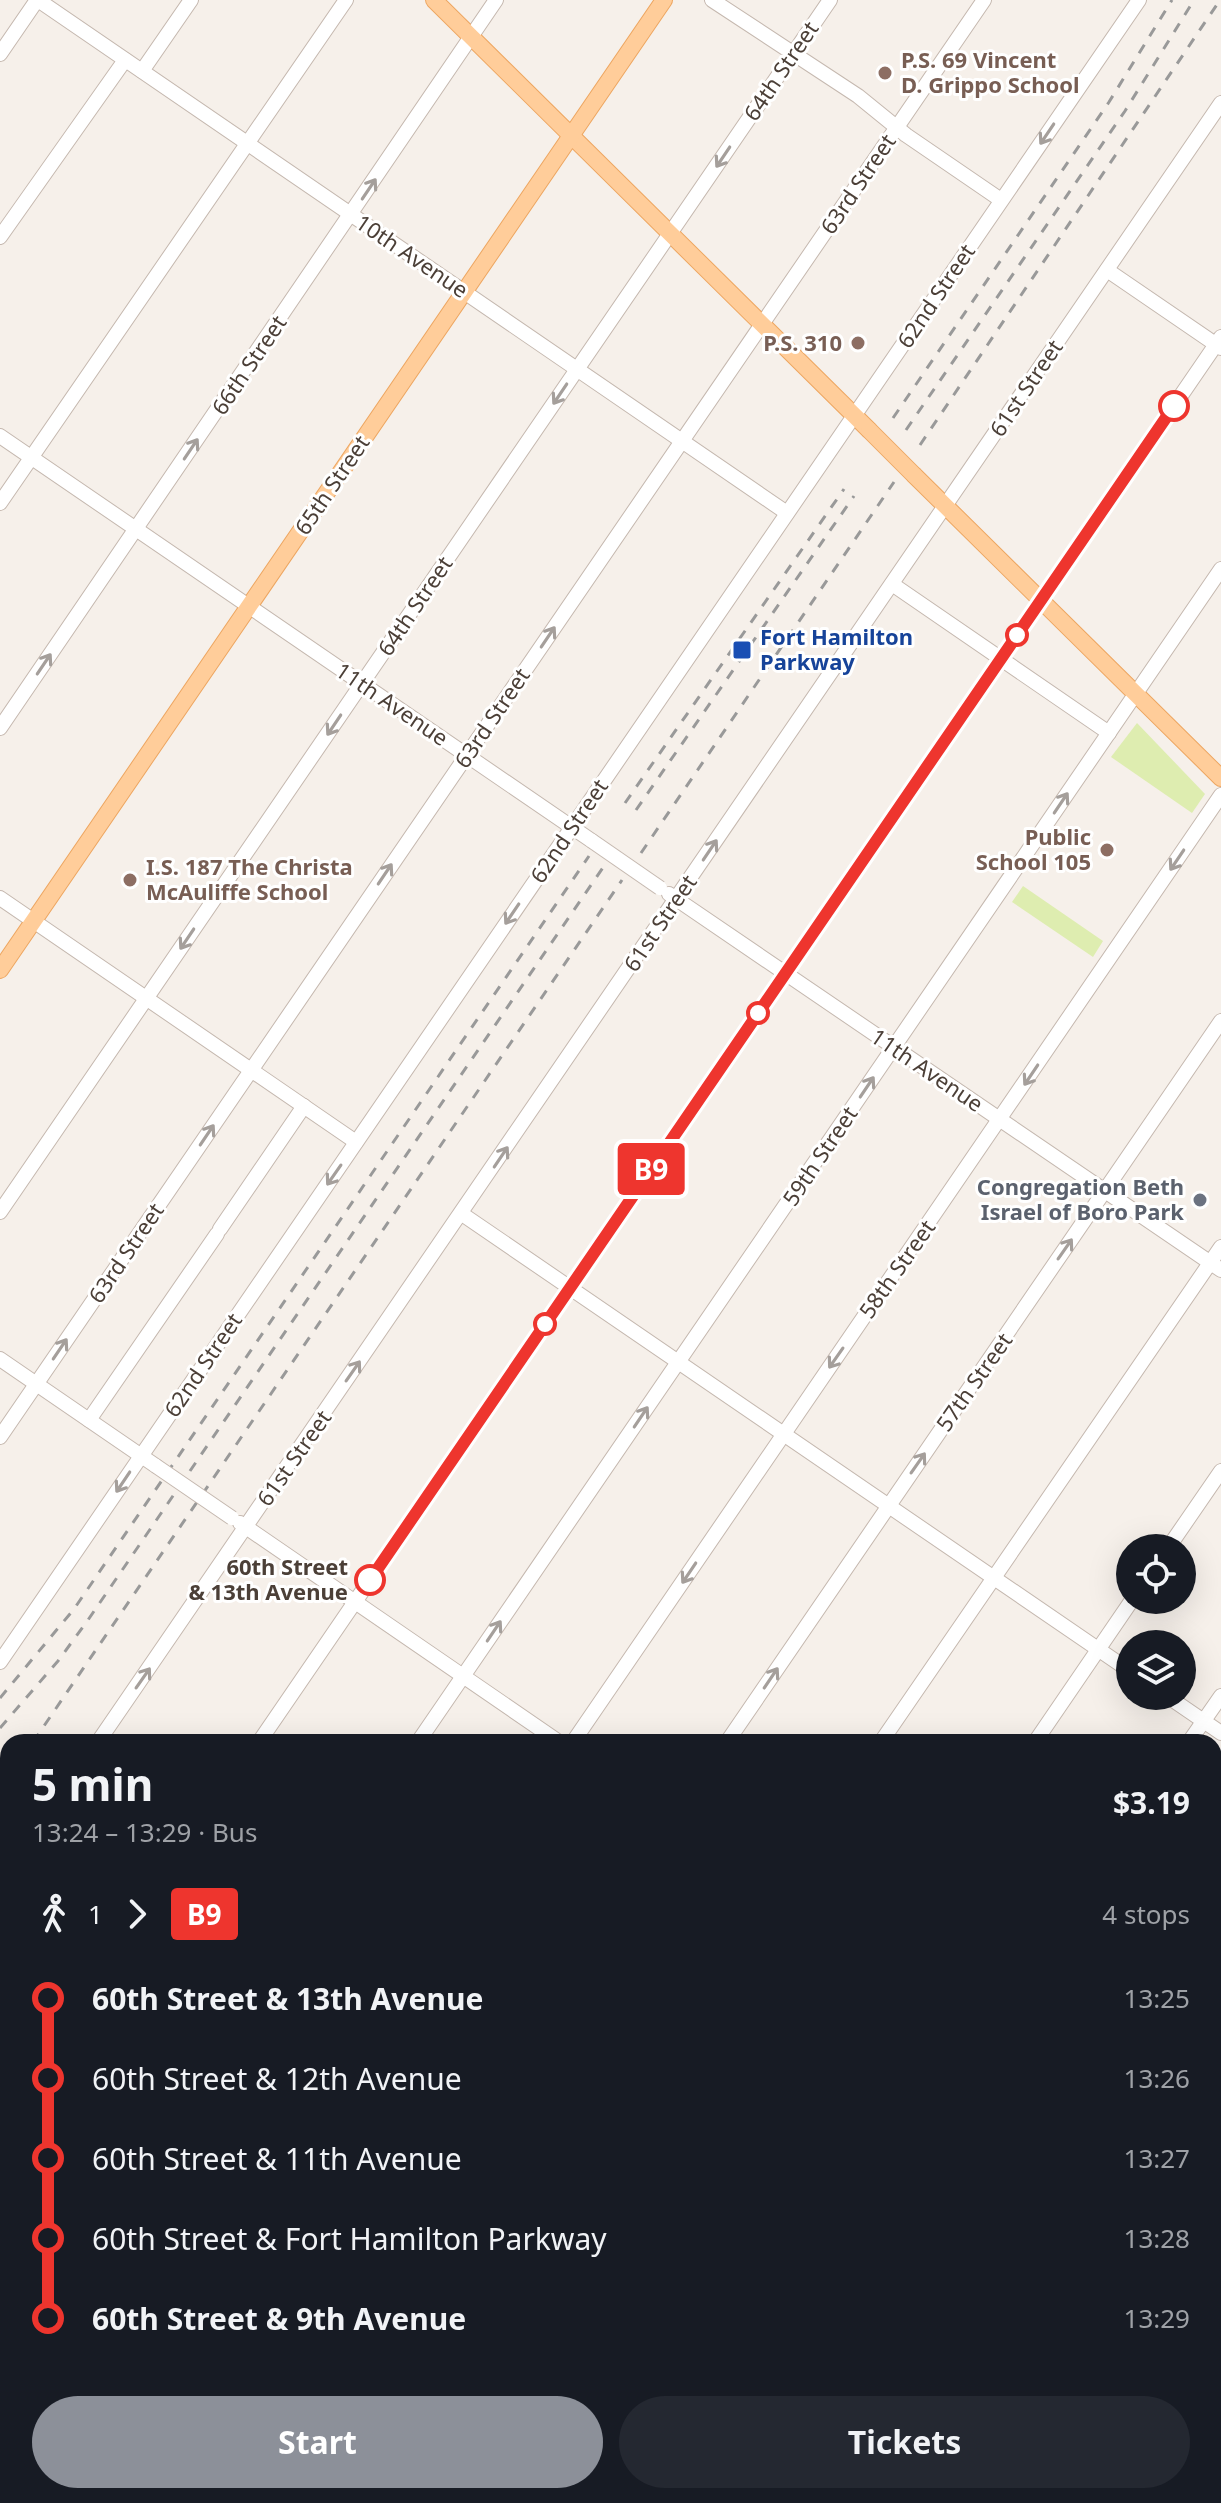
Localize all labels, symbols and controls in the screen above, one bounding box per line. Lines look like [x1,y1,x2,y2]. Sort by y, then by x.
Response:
street label: 64th Street [736,15,824,126]
place label: P.S. 69 Vincent D. Grippo School [901,44,1080,99]
marker: P.S. 69 Vincent D. Grippo School [876,64,894,82]
one-way arrow [1039,122,1055,144]
street label: 63rd Street [813,128,902,239]
one-way arrow [715,145,731,167]
one-way arrow [361,178,378,200]
street label: 10th Avenue [350,206,475,304]
street label: 62nd Street [889,238,981,353]
street label: 66th Street [204,309,292,420]
place label: P.S. 310 [763,327,842,357]
street label: 61st Street [982,333,1069,442]
marker: P.S. 310 [849,334,867,352]
one-way arrow [552,383,568,405]
unlabelled marker [1159,391,1189,421]
street label: 65th Street [287,429,375,540]
one-way arrow [183,439,199,461]
street label: 64th Street [370,550,458,661]
place label: Fort Hamilton Parkway [760,621,913,676]
unlabelled marker [1006,624,1028,646]
one-way arrow [540,626,556,648]
marker: Fort Hamilton Parkway [731,639,753,661]
one-way arrow [36,653,52,675]
street label: 11th Avenue [330,654,455,752]
street label: 63rd Street [447,662,536,773]
one-way arrow [326,713,342,735]
street label: 62nd Street [522,773,614,888]
one-way arrow [1053,792,1069,814]
place label: Public School 105 [976,821,1091,876]
one-way arrow [702,839,719,861]
marker: Public School 105 [1098,841,1116,859]
one-way arrow [1169,848,1185,870]
place label: I.S. 187 The Christa McAuliffe School [146,851,353,906]
one-way arrow [377,864,393,886]
street label: 61st Street [616,868,703,977]
marker: I.S. 187 The Christa McAuliffe School [121,871,139,889]
one-way arrow [504,903,520,925]
one-way arrow [179,928,195,950]
unlabelled marker [747,1002,769,1024]
street label: 11th Avenue [865,1020,990,1118]
one-way arrow [1022,1063,1039,1085]
one-way arrow [859,1076,875,1098]
street label: 59th Street [775,1100,863,1211]
one-way arrow [199,1125,215,1147]
line badge: B9 [615,1143,687,1195]
one-way arrow [492,1146,509,1168]
text: B9 [634,1150,668,1188]
one-way arrow [326,1164,342,1186]
place label: Congregation Beth Israel of Boro Park [977,1171,1184,1226]
marker: Congregation Beth Israel of Boro Park [1191,1191,1209,1209]
street label: 63rd Street [81,1197,170,1308]
street label: 58th Street [851,1213,941,1324]
one-way arrow [1057,1238,1073,1260]
street label: 62nd Street [156,1307,248,1422]
unlabelled marker [534,1313,556,1335]
street label: 57th Street [928,1326,1018,1437]
one-way arrow [52,1339,68,1361]
one-way arrow [828,1347,844,1369]
one-way arrow [345,1361,362,1383]
street label: 61st Street [249,1403,337,1511]
one-way arrow [633,1406,649,1428]
one-way arrow [910,1452,926,1474]
one-way arrow [115,1470,131,1493]
map controls [1116,1534,1196,1710]
button: locate [1116,1534,1196,1614]
place label: 60th Street & 13th Avenue [188,1551,348,1606]
one-way arrow [681,1561,697,1583]
marker: 60th Street & 13th Avenue [355,1565,385,1595]
one-way arrow [486,1621,502,1643]
button: layers [1116,1630,1196,1710]
one-way arrow [135,1667,151,1689]
one-way arrow [763,1667,779,1689]
text: 5 min [32,1754,153,1814]
text: $3.19 [1113,1782,1190,1823]
text: 13:24 – 13:29 · Bus [32,1814,257,1850]
icon: walk [32,1892,76,1936]
icon: forward [115,1892,159,1936]
text: B9 [187,1895,222,1933]
text: 1 [88,1896,103,1932]
text: 4 stops [1102,1896,1190,1932]
text: 60th Street & 13th Avenue [92,1978,483,2019]
text: 13:25 [1124,1980,1190,2016]
text: 60th Street & 12th Avenue [92,2058,462,2099]
text: 13:26 [1124,2060,1190,2096]
text: 60th Street & 11th Avenue [92,2138,462,2179]
text: 13:27 [1124,2140,1190,2176]
text: 60th Street & Fort Hamilton Parkway [92,2218,607,2259]
text: 13:28 [1124,2220,1190,2256]
text: 60th Street & 9th Avenue [92,2298,466,2339]
text: 13:29 [1124,2300,1190,2336]
button: Start [32,2396,603,2488]
button: Tickets [619,2396,1190,2488]

